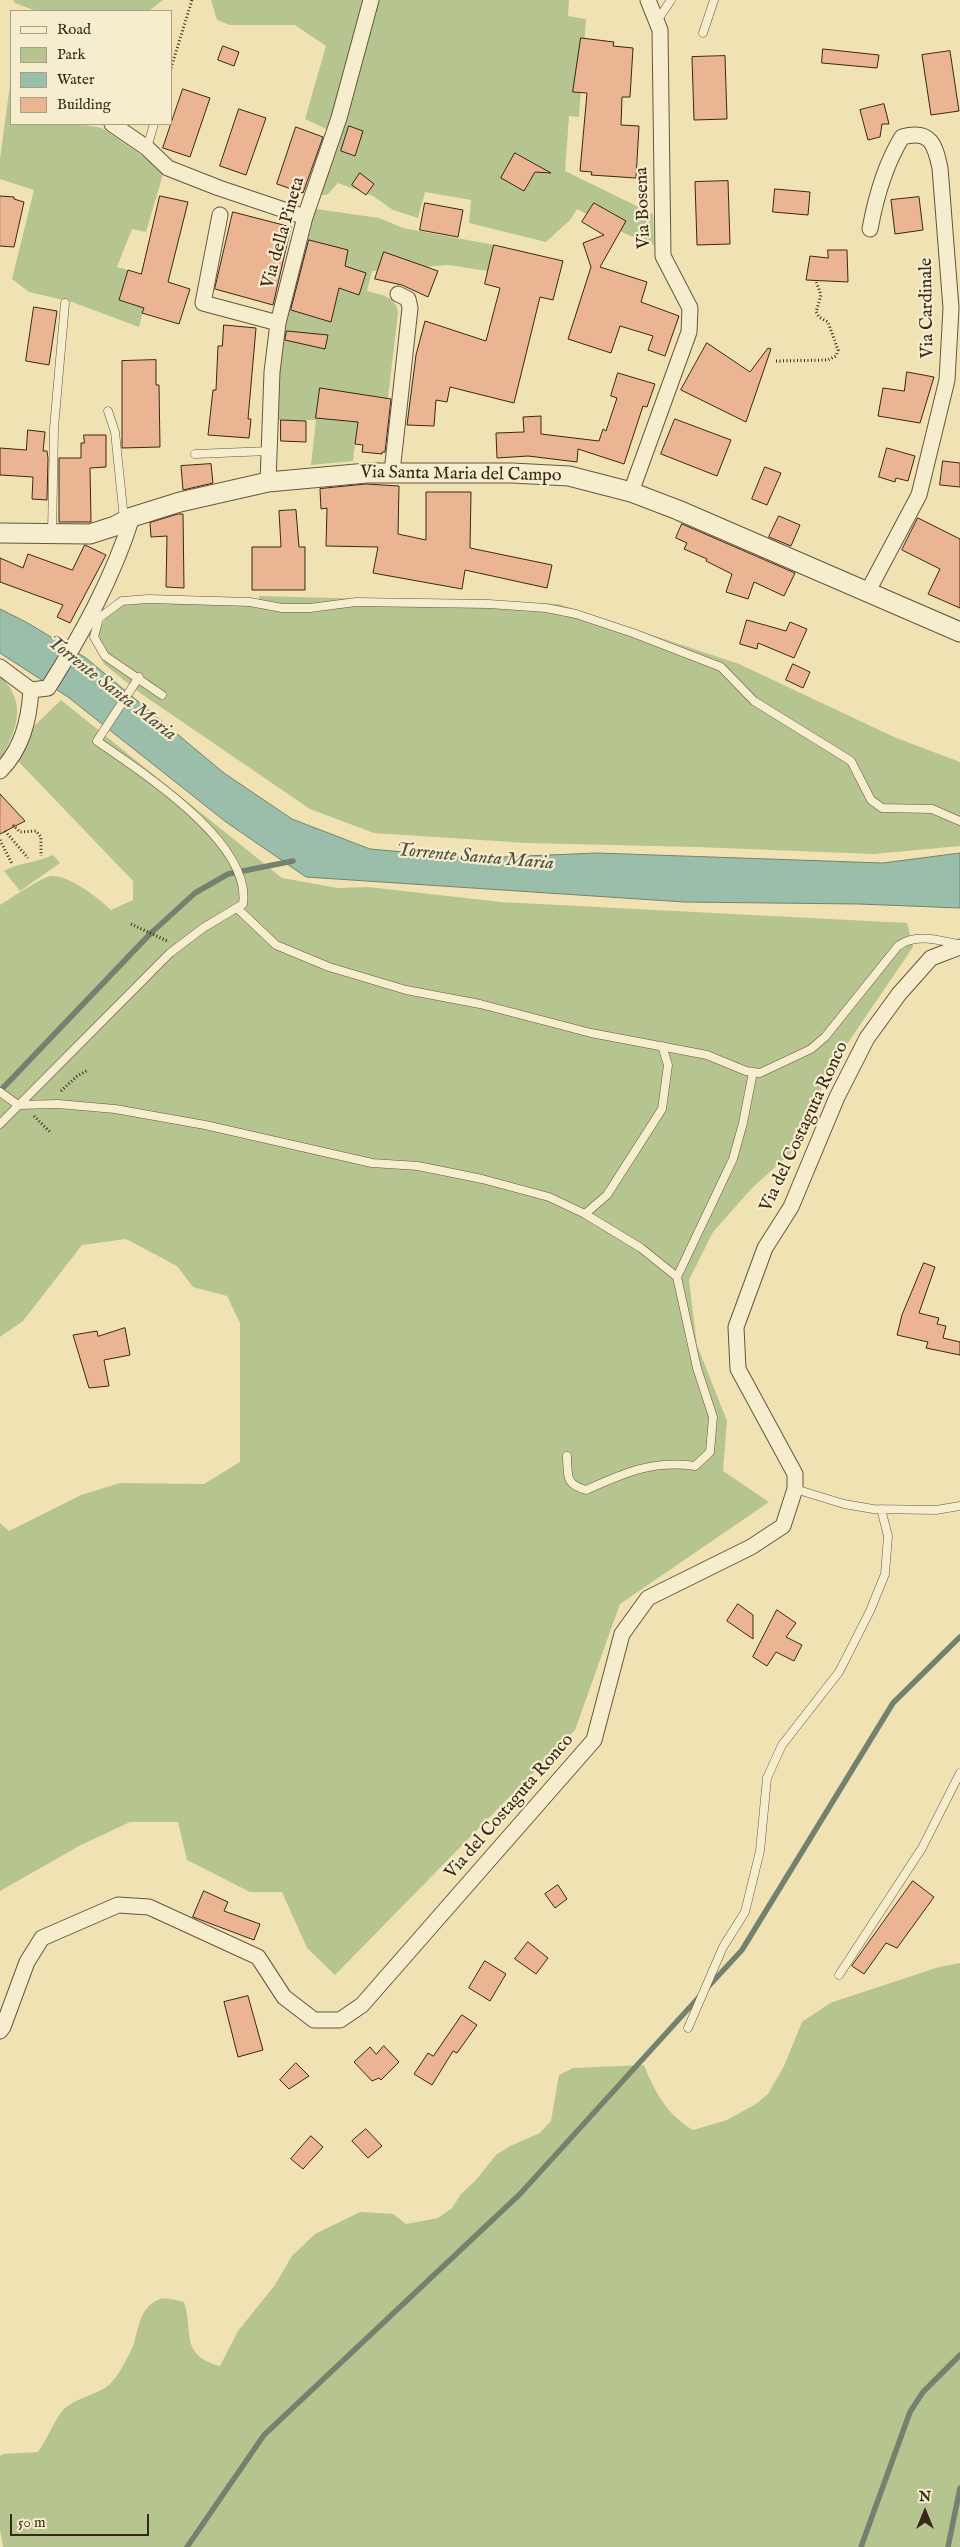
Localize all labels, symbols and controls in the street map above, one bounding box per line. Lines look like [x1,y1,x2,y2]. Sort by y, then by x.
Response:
legend [10,10,172,125]
text: Road [57,20,91,39]
text: Park [57,45,86,64]
text: Water [57,70,94,89]
text: Building [57,95,111,114]
street label: Via Bosena [632,167,656,249]
street label: Via della Pineta [258,175,310,291]
street label: Via Cardinale [916,258,940,358]
street label: Via Santa Maria del Campo [360,462,562,488]
water label: Torrente Santa Maria [42,631,180,747]
water label: Torrente Santa Maria [395,840,555,876]
street label: Via del Costaguta Ronco [756,1039,854,1215]
street label: Via del Costaguta Ronco [441,1730,579,1884]
north arrow [900,2487,950,2537]
text: N [919,2488,931,2506]
scale bar [12,2504,151,2536]
text: 50 m [18,2513,46,2532]

